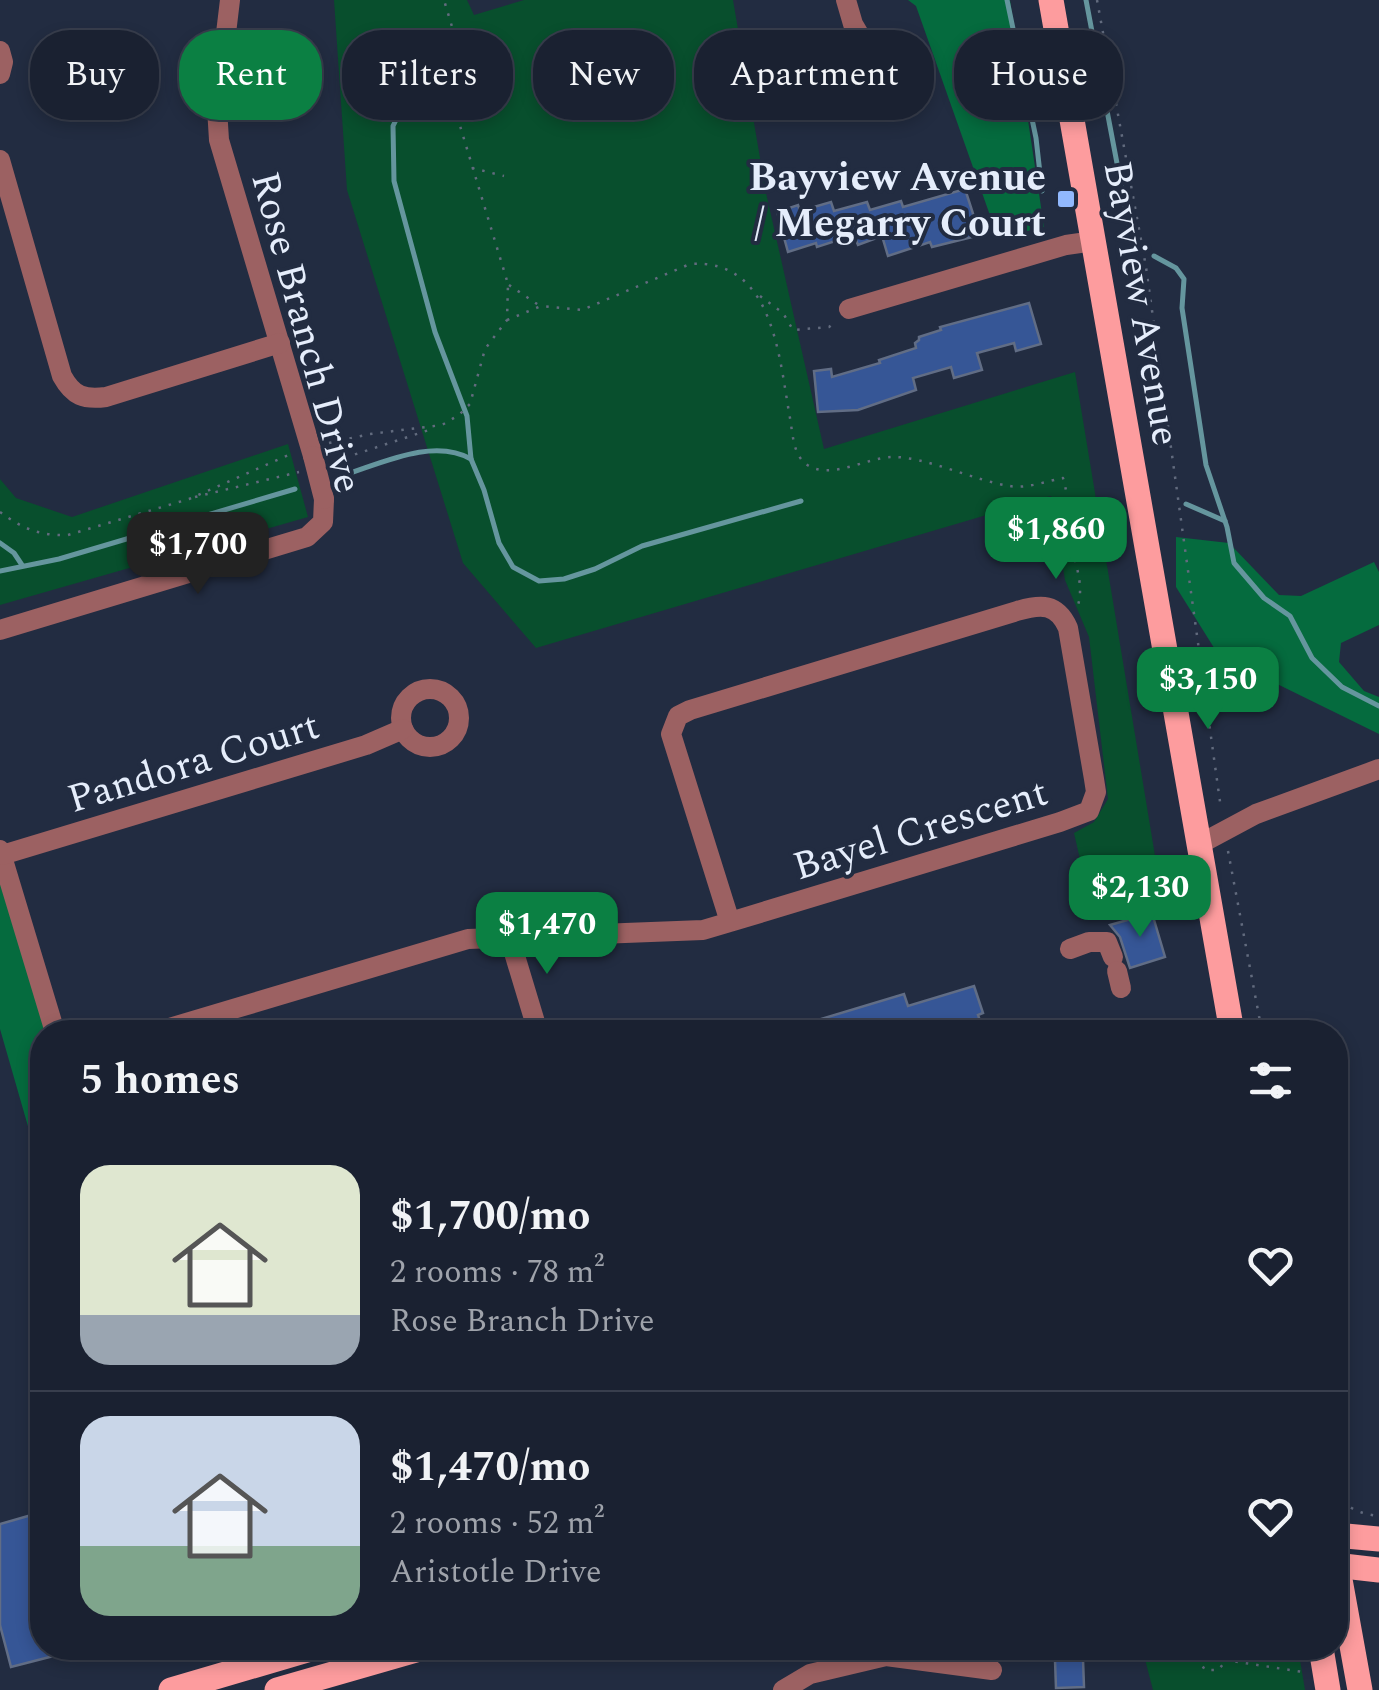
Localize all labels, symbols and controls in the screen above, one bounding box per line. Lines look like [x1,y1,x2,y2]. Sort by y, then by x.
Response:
chip: Buy [30,30,159,120]
chip: Rent [179,30,322,120]
chip: Filters [342,30,513,120]
chip: New [533,30,674,120]
chip: Apartment [694,30,934,120]
chip: House [954,30,1123,120]
place label: Bayview Avenue / Megarry Court [749,148,1046,255]
street label: Bayview Avenue [1085,156,1196,451]
street label: Rose Branch Drive [233,165,378,500]
marker: Bayview Avenue / Megarry Court [1055,188,1077,210]
pin: $1,860 [975,497,1137,582]
text: $1,860 [1007,505,1105,554]
pin: $1,700 [117,512,279,597]
text: $1,700 [149,520,247,569]
pin: $3,150 [1127,647,1289,732]
text: $3,150 [1159,655,1257,704]
street label: Pandora Court [60,696,327,831]
street label: Bayel Crescent [786,763,1056,898]
pin: $2,130 [1059,855,1221,940]
text: $2,130 [1091,863,1189,912]
pin: $1,470 [466,892,628,977]
text: $1,470 [498,900,596,949]
text: 5 homes [80,1049,240,1112]
icon: filters [1243,1053,1298,1108]
text: $1,700/mo [390,1185,590,1248]
icon: home [160,1205,280,1325]
icon: heart [1243,1238,1298,1293]
text: 2 rooms · 78 m² [390,1248,604,1297]
text: Rose Branch Drive [390,1297,654,1346]
text: $1,470/mo [390,1436,590,1499]
icon: home [160,1456,280,1576]
icon: heart [1243,1489,1298,1544]
text: 2 rooms · 52 m² [390,1499,604,1548]
text: Aristotle Drive [390,1548,601,1597]

